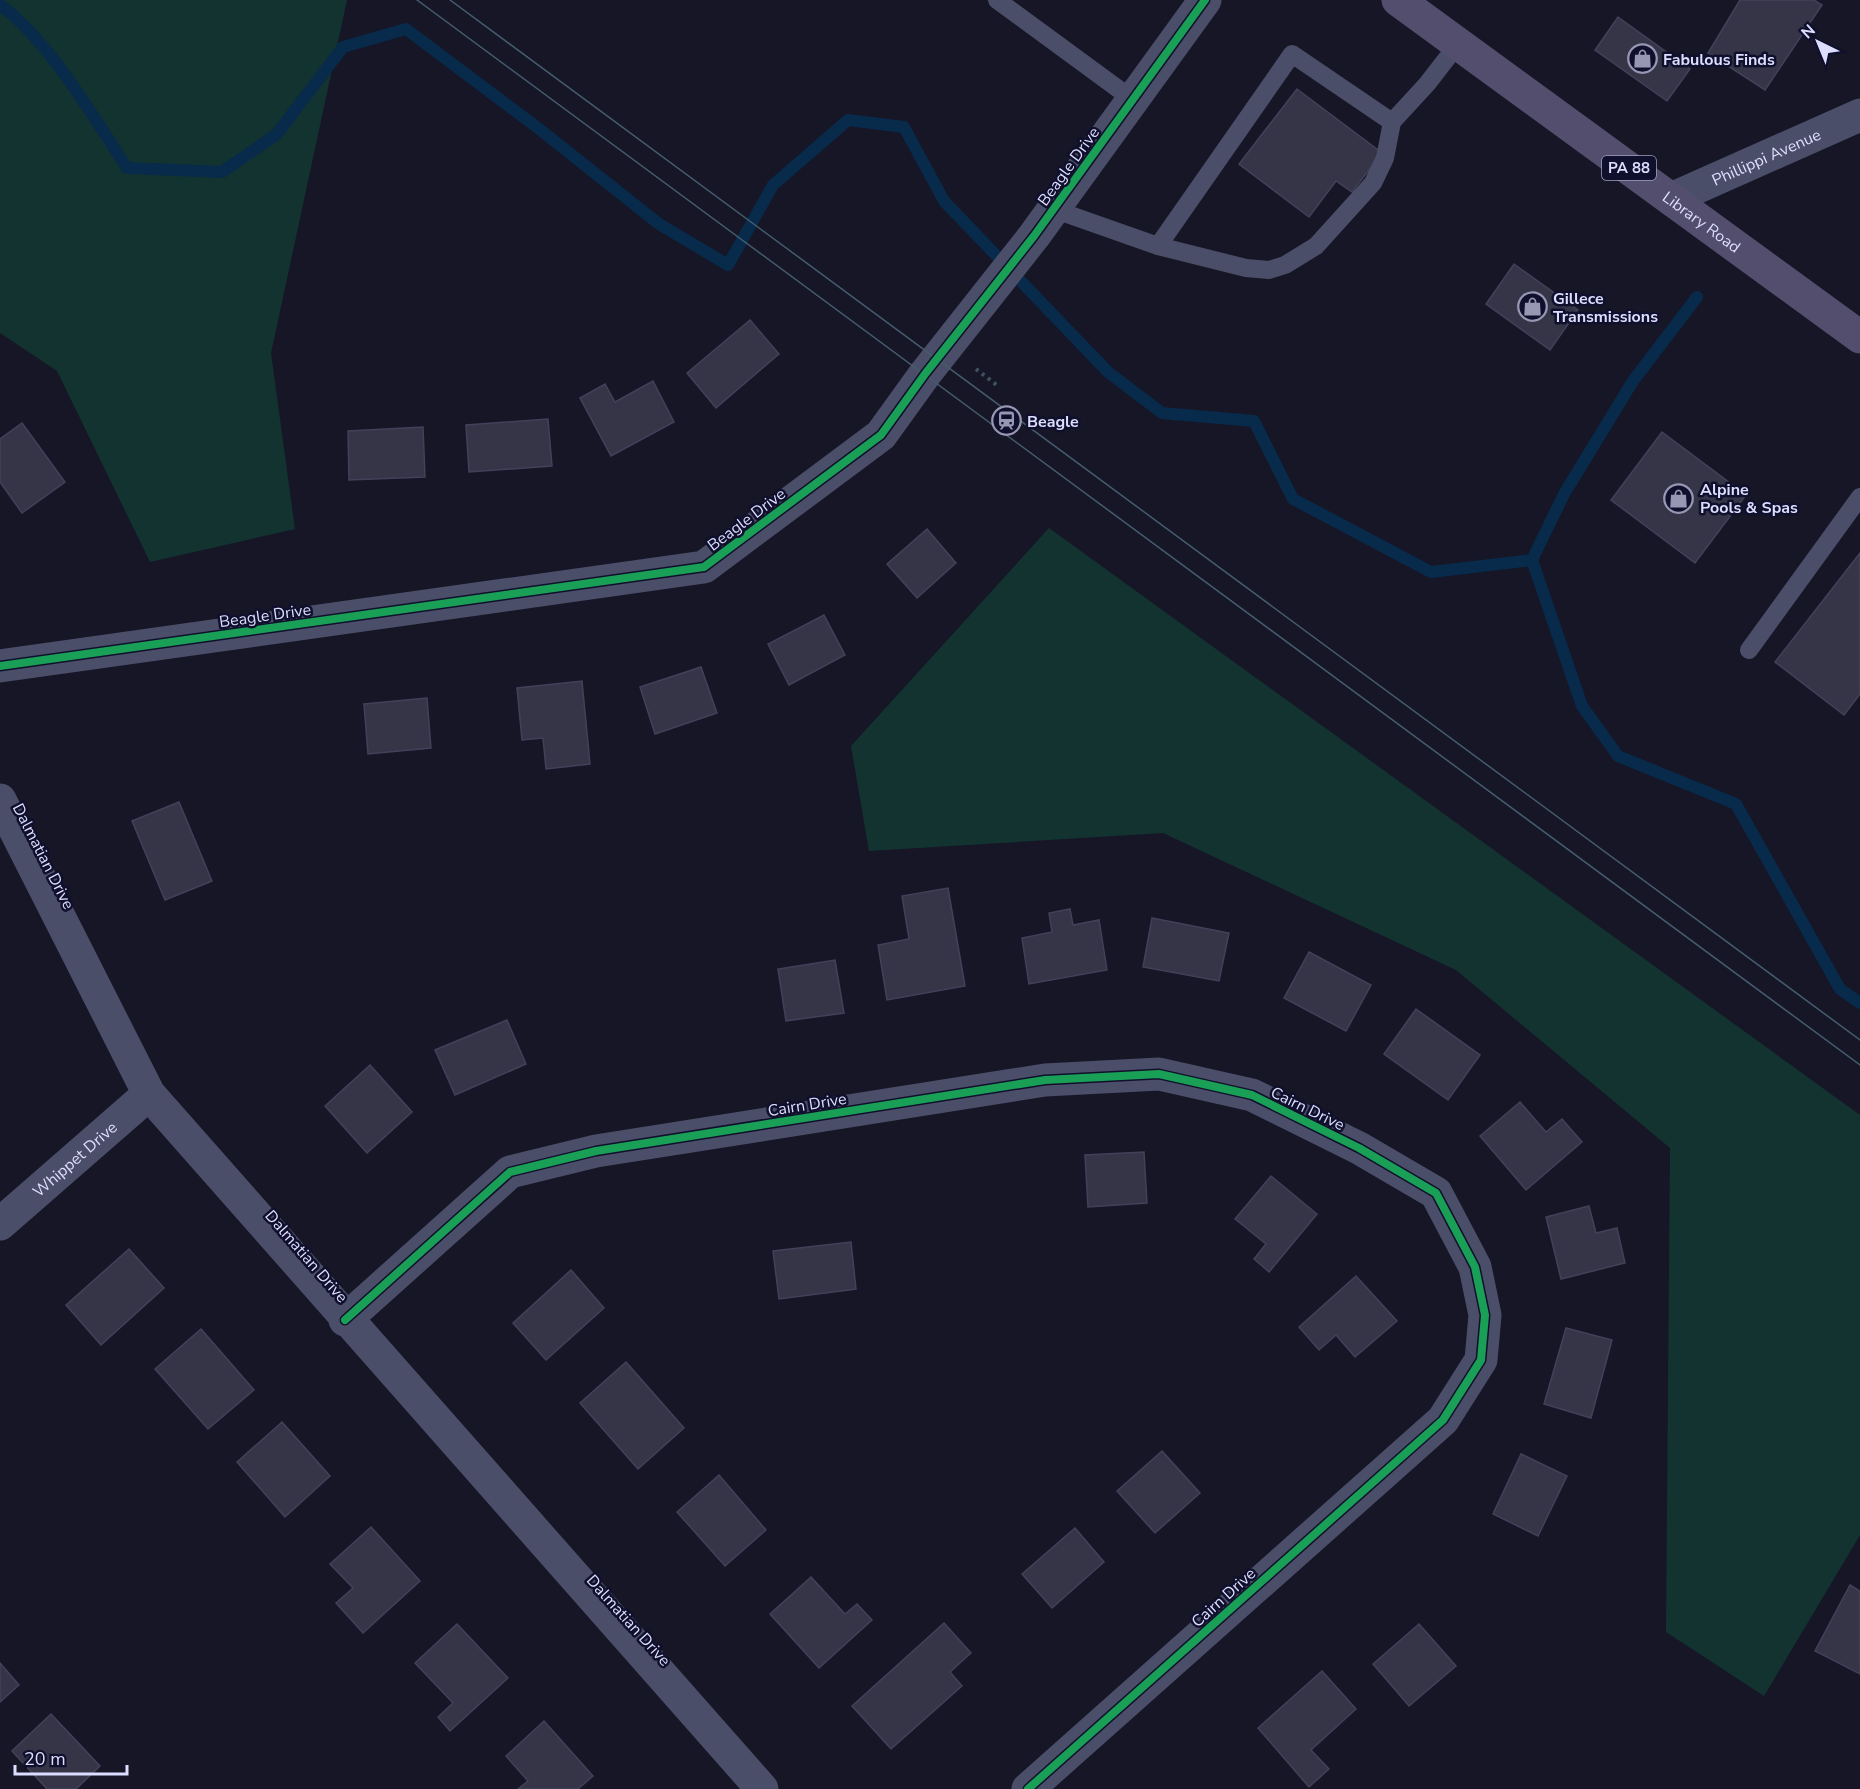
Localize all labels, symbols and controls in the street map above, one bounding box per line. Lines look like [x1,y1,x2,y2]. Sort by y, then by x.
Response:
north arrow [1788,12,1848,72]
text: N [1797,20,1820,44]
shop icon: Fabulous Finds [1626,43,1658,75]
place label: Fabulous Finds [1663,49,1775,71]
street label: Beagle Drive [1033,123,1105,210]
street label: Phillippi Avenue [1708,124,1824,192]
road number: PA 88 [1602,156,1656,180]
street label: Library Road [1658,186,1745,258]
place label: Gillece Transmissions [1553,288,1658,328]
shop icon: Gillece Transmissions [1516,291,1548,323]
station icon: Beagle [990,405,1022,437]
place label: Beagle [1027,411,1079,433]
place label: Alpine Pools & Spas [1700,479,1798,519]
shop icon: Alpine Pools & Spas [1663,482,1695,514]
street label: Beagle Drive [703,483,790,556]
street label: Beagle Drive [218,599,312,633]
street label: Dalmatian Drive [7,800,79,913]
street label: Cairn Drive [1267,1082,1348,1136]
street label: Cairn Drive [766,1088,848,1122]
street label: Whippet Drive [28,1117,122,1203]
street label: Dalmatian Drive [260,1206,353,1308]
street label: Cairn Drive [1187,1563,1261,1633]
street label: Dalmatian Drive [581,1570,675,1671]
scale bar [15,1738,128,1776]
text: 20 m [24,1747,66,1771]

